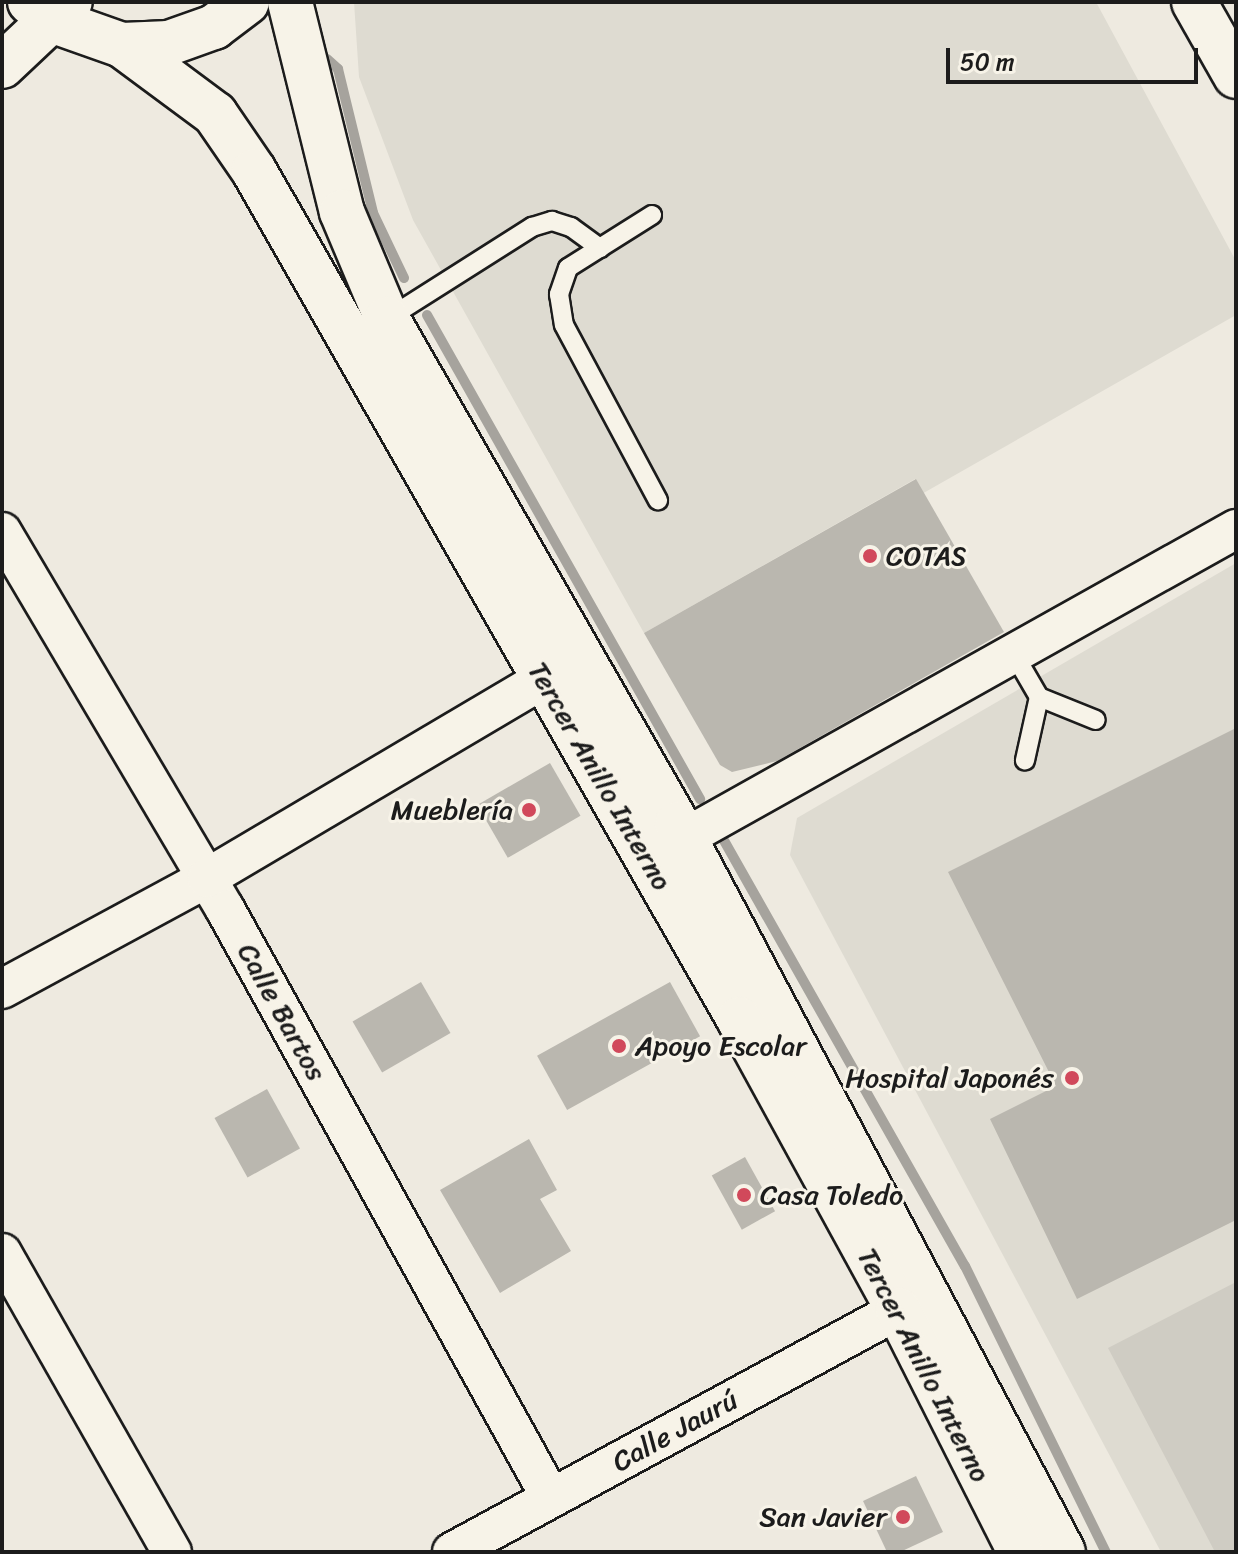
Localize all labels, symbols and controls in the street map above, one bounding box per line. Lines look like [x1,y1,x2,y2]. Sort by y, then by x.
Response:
scale bar [950,32,1202,82]
text: 50 m [960,41,1015,83]
place label: COTAS [886,539,966,573]
marker: COTAS [861,547,879,565]
street label: Tercer Anillo Interno [521,656,679,896]
place label: Mueblería [391,793,513,827]
marker: Mueblería [520,801,538,819]
street label: Calle Bartos [231,938,333,1086]
place label: Apoyo Escolar [635,1029,809,1063]
marker: Apoyo Escolar [610,1037,628,1055]
place label: Hospital Japonés [847,1061,1054,1095]
marker: Hospital Japonés [1061,1067,1083,1089]
place label: Casa Toledo [760,1178,904,1212]
marker: Casa Toledo [735,1186,753,1204]
street label: Tercer Anillo Interno [850,1242,998,1488]
street label: Calle Jaurú [607,1383,743,1479]
place label: San Javier [760,1500,887,1534]
marker: San Javier [894,1508,912,1526]

